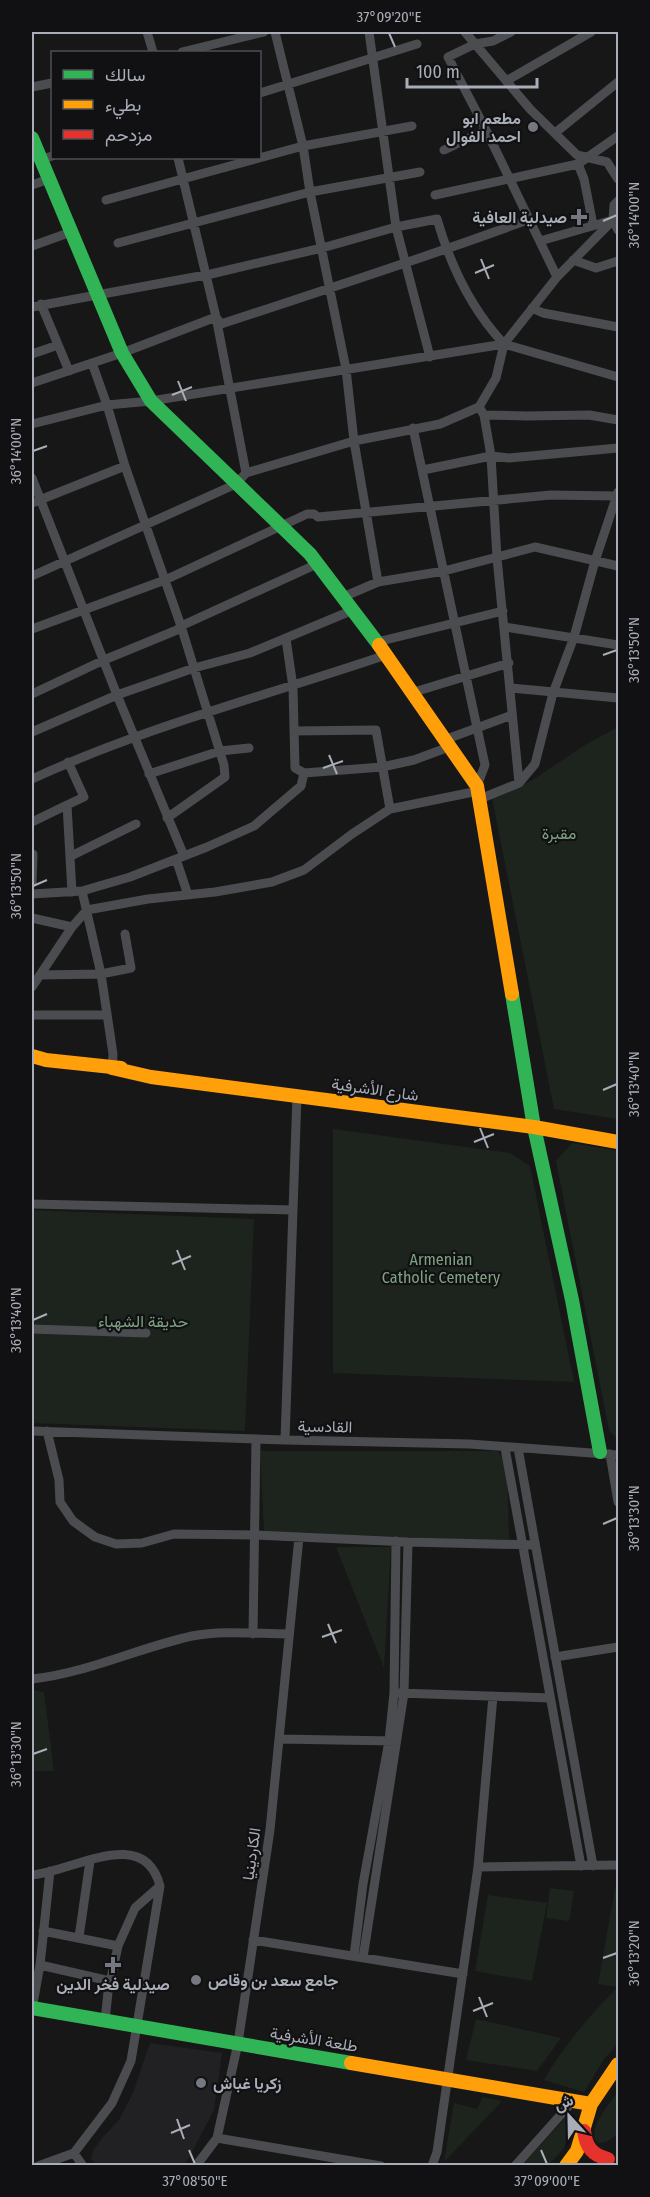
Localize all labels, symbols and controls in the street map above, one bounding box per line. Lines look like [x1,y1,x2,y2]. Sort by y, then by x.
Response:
text: 37°09'20"E [357,8,421,26]
legend [51,51,261,159]
scale bar [407,51,538,89]
text: 100 m [416,61,460,83]
text: سالك [105,64,145,86]
text: بطيء [105,94,141,120]
place label: مطعم ابو احمد الفوال [446,109,521,147]
marker: مطعم ابو احمد الفوال [526,120,540,134]
text: مزدحم [105,124,152,147]
text: 36°14'00"N [625,182,643,248]
place label: صيدلية العافية [472,208,567,227]
marker: صيدلية العافية [572,210,586,224]
text: 36°14'00"N [7,418,25,484]
text: 36°13'50"N [625,617,643,683]
park label: مقبرة [542,824,576,844]
text: 36°13'50"N [7,853,25,919]
text: 36°13'40"N [625,1051,643,1117]
street label: شارع الأشرفية [330,1074,420,1107]
park label: Armenian Catholic Cemetery [382,1250,501,1287]
text: 36°13'40"N [7,1287,25,1353]
park label: حديقة الشهباء [98,1312,188,1332]
street label: القادسية [297,1417,353,1436]
text: 36°13'30"N [625,1485,643,1551]
text: 36°13'30"N [7,1721,25,1787]
street label: الكاردينيا [238,1827,266,1882]
text: 36°13'20"N [625,1920,643,1986]
marker: صيدلية فخر الدين [106,1958,120,1972]
place label: جامع سعد بن وقاص [208,1971,339,1992]
marker: جامع سعد بن وقاص [189,1973,203,1987]
place label: صيدلية فخر الدين [56,1975,170,1995]
street label: طلعة الأشرفية [268,2023,359,2057]
place label: زكريا غباش [213,2074,282,2094]
marker: زكريا غباش [194,2076,208,2090]
north arrow [539,2086,599,2146]
text: ش [551,2090,576,2115]
text: 37°08'50"E [162,2172,228,2190]
text: 37°09'00"E [514,2172,580,2190]

